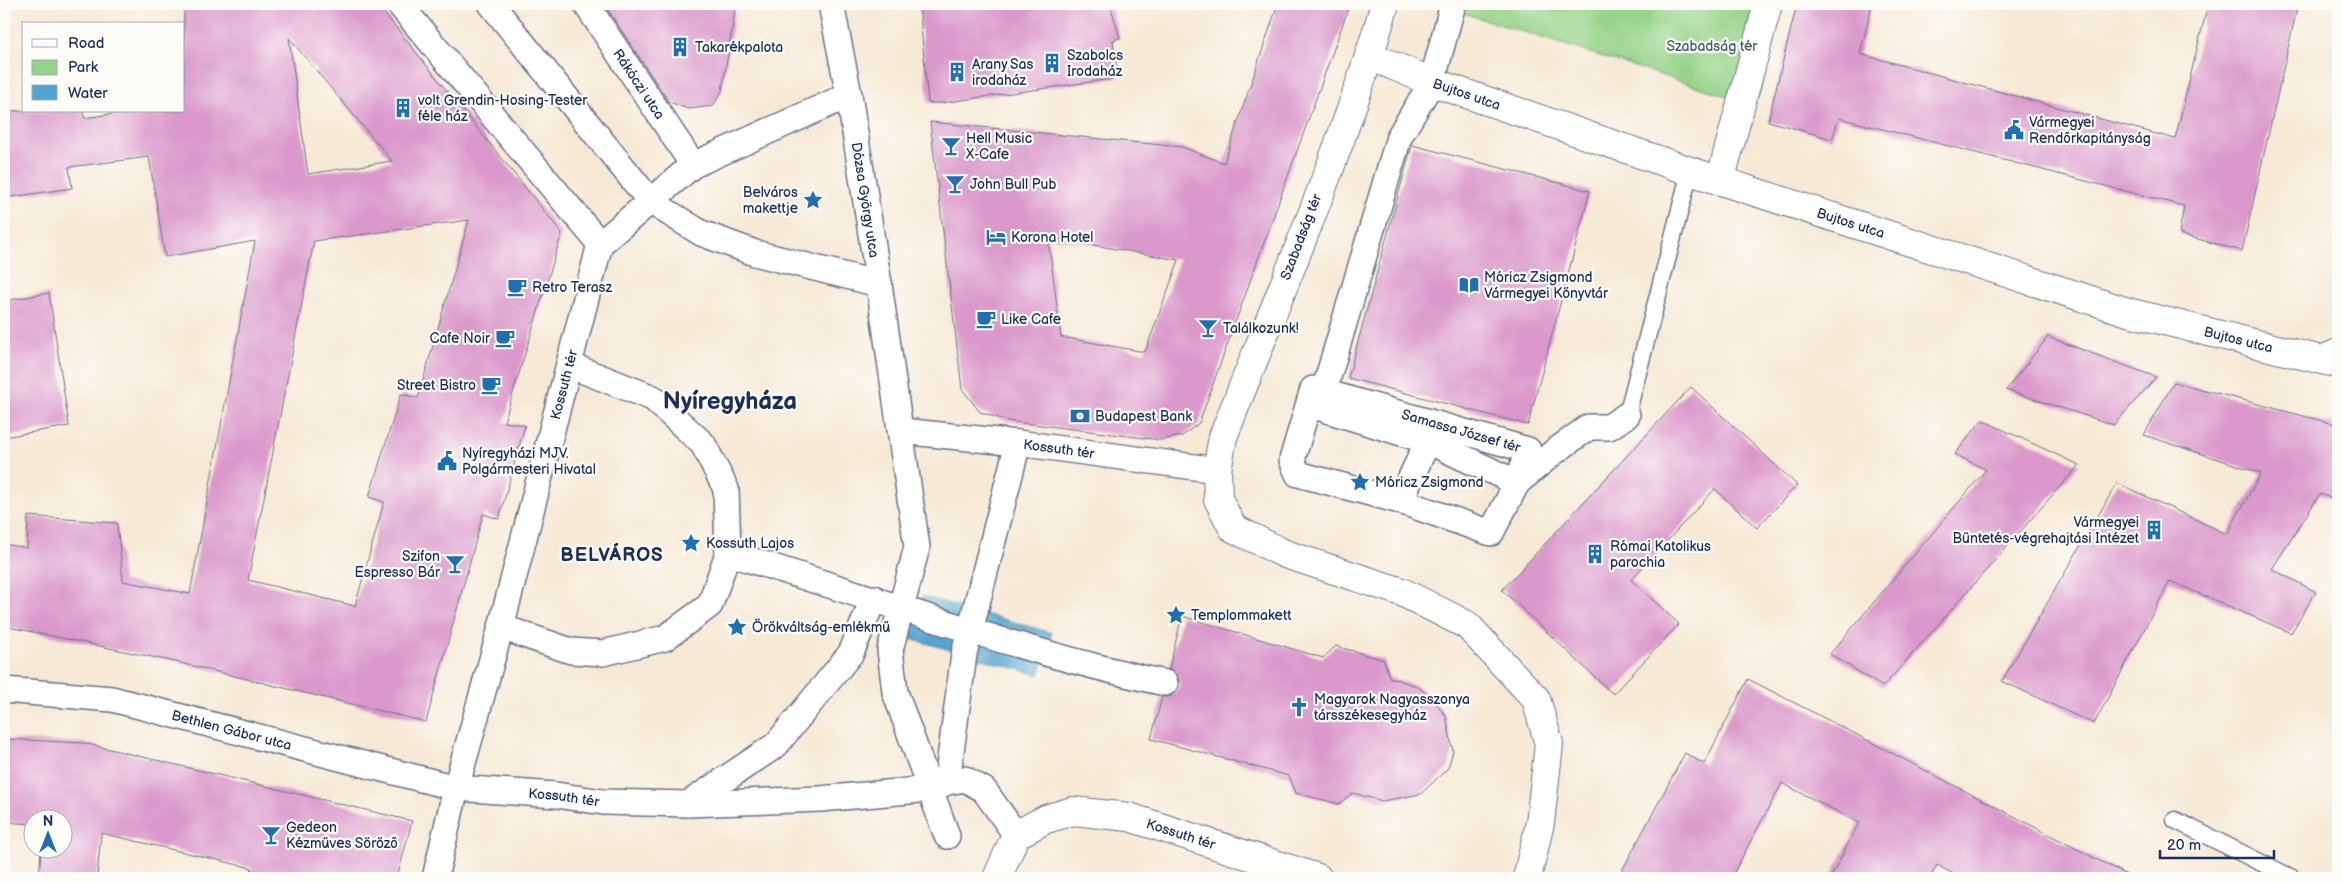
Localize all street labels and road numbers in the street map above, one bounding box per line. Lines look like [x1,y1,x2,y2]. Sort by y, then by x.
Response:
street label: Rákóczi utca [610,46,669,122]
street label: Bujtos utca [1431,74,1503,114]
street label: Dózsa György utca [848,141,883,259]
street label: Szabadság tér [1277,191,1326,282]
street label: Bujtos utca [1815,204,1887,242]
street label: Bujtos utca [2202,323,2275,356]
street label: Kossuth tér [546,347,581,421]
street label: Samassa József tér [1400,406,1523,456]
street label: Kossuth tér [1022,435,1097,462]
street label: Bethlen Gábor utca [170,706,294,754]
street label: Kossuth tér [528,785,602,810]
street label: Kossuth tér [1144,815,1219,853]

